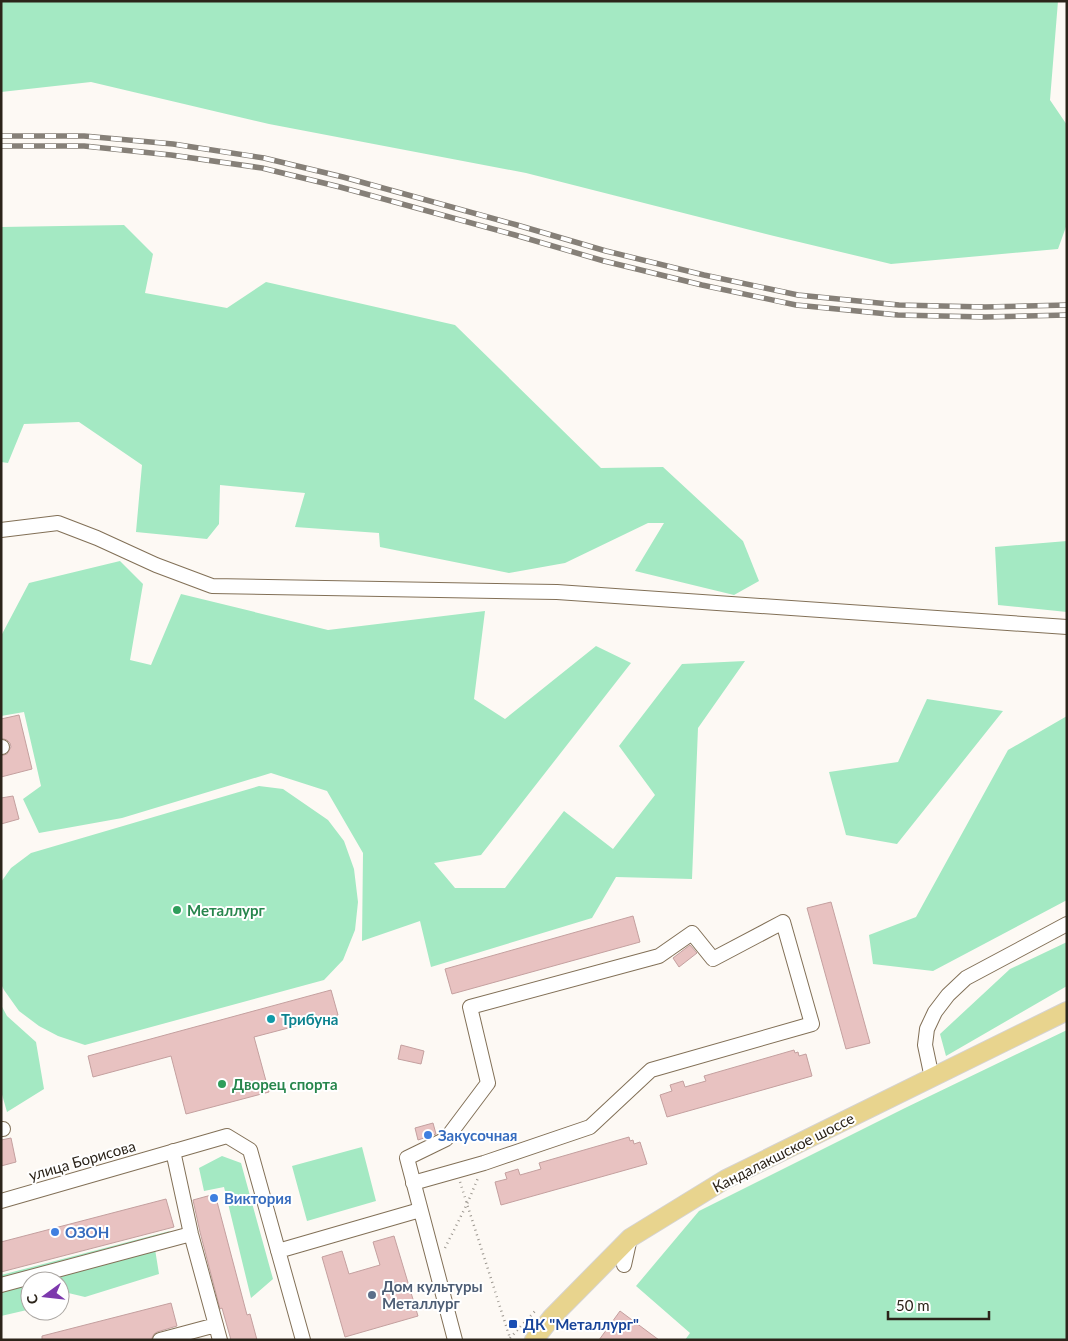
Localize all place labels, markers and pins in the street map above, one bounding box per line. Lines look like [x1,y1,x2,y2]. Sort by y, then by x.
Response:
place label: Металлург [187,901,266,919]
marker: Металлург [171,904,183,916]
place label: Трибуна [281,1010,338,1028]
marker: Трибуна [265,1013,277,1025]
place label: Дворец спорта [232,1075,338,1093]
marker: Дворец спорта [216,1078,228,1090]
place label: Закусочная [438,1126,517,1144]
marker: Закусочная [422,1129,434,1141]
place label: Виктория [224,1189,292,1207]
marker: Виктория [208,1192,220,1204]
place label: ОЗОН [65,1223,109,1241]
marker: ОЗОН [49,1226,61,1238]
place label: Дом культуры Металлург [382,1277,483,1312]
marker: Дом культуры Металлург [366,1289,378,1301]
place label: ДК "Металлург" [523,1315,639,1333]
marker: ДК "Металлург" [507,1318,519,1330]

